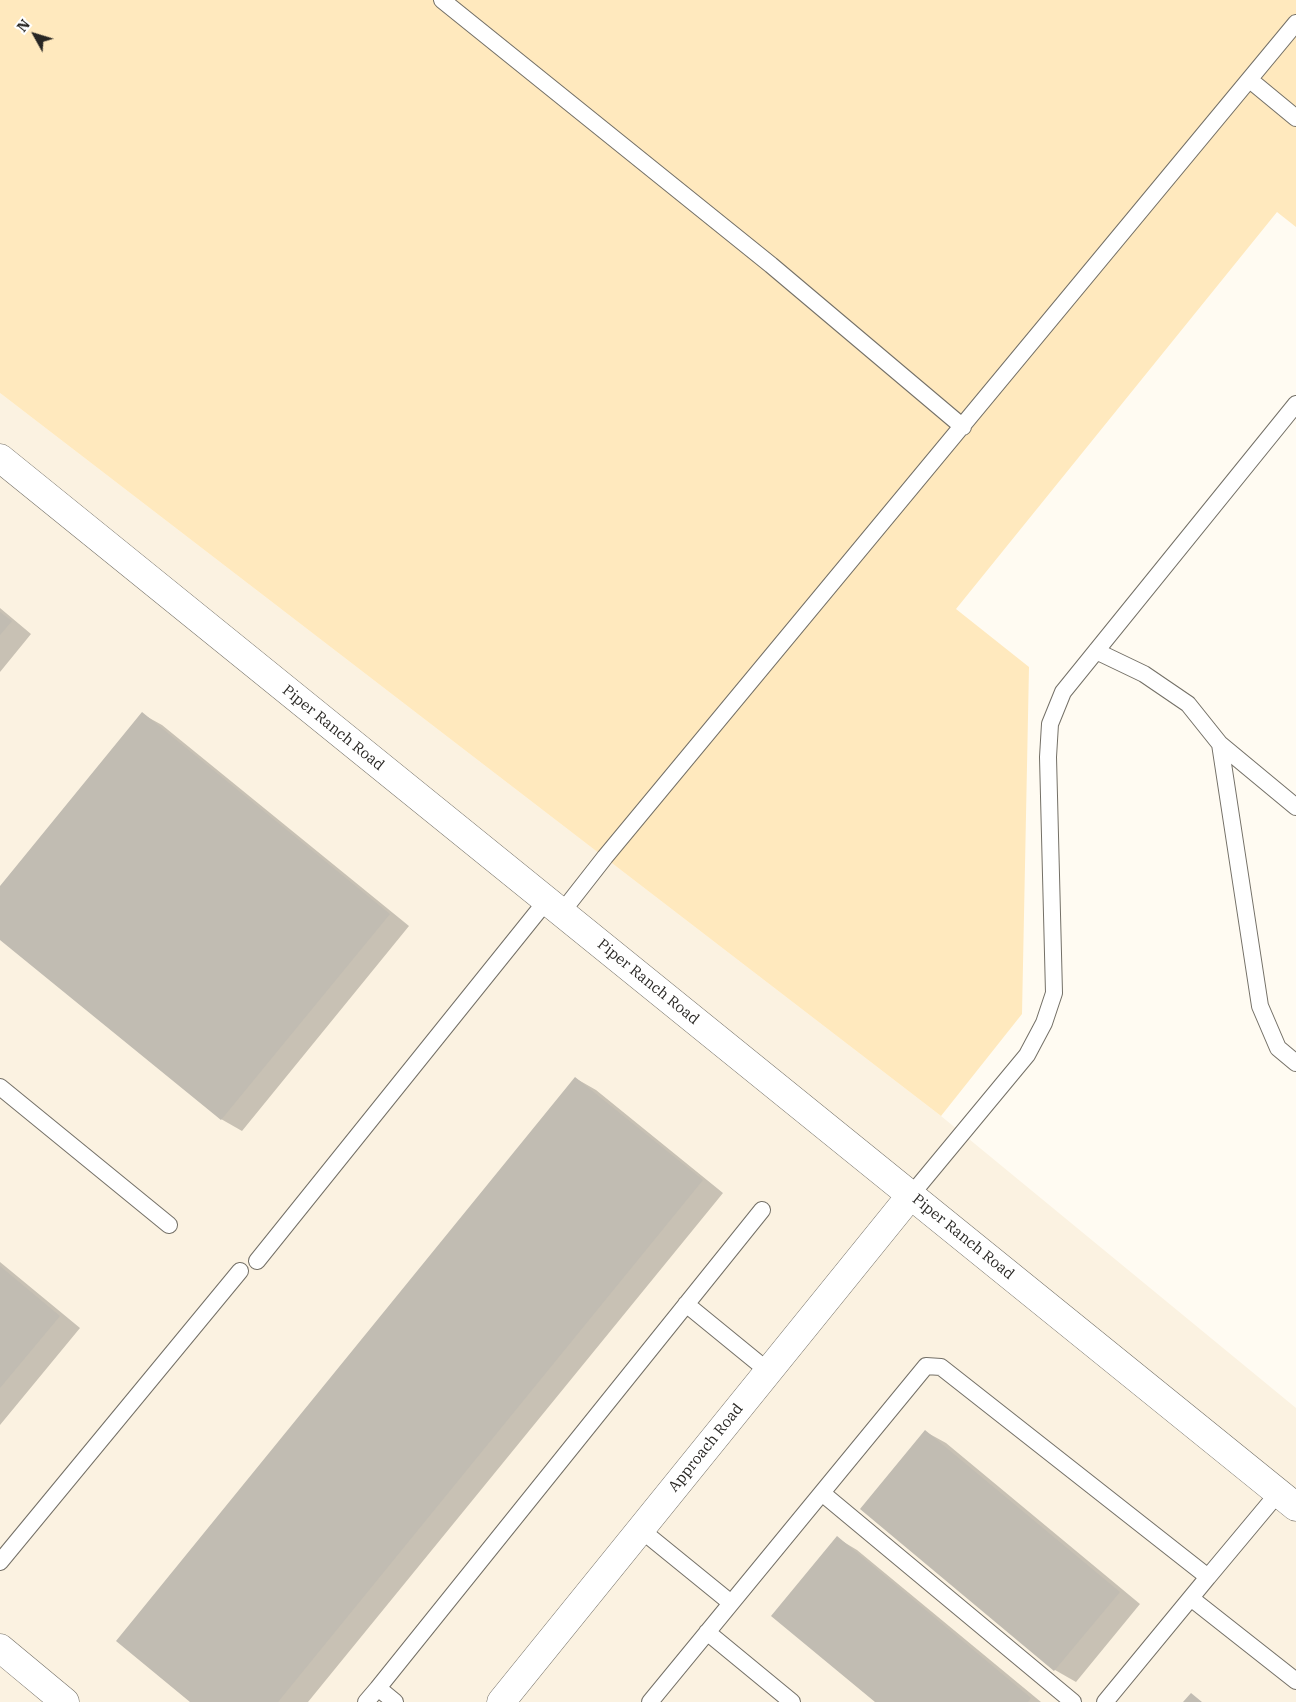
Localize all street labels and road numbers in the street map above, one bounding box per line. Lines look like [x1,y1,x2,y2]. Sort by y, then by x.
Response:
street label: Piper Ranch Road [278,681,388,775]
street label: Piper Ranch Road [593,935,703,1029]
street label: Piper Ranch Road [908,1190,1018,1284]
street label: Approach Road [665,1400,747,1496]

